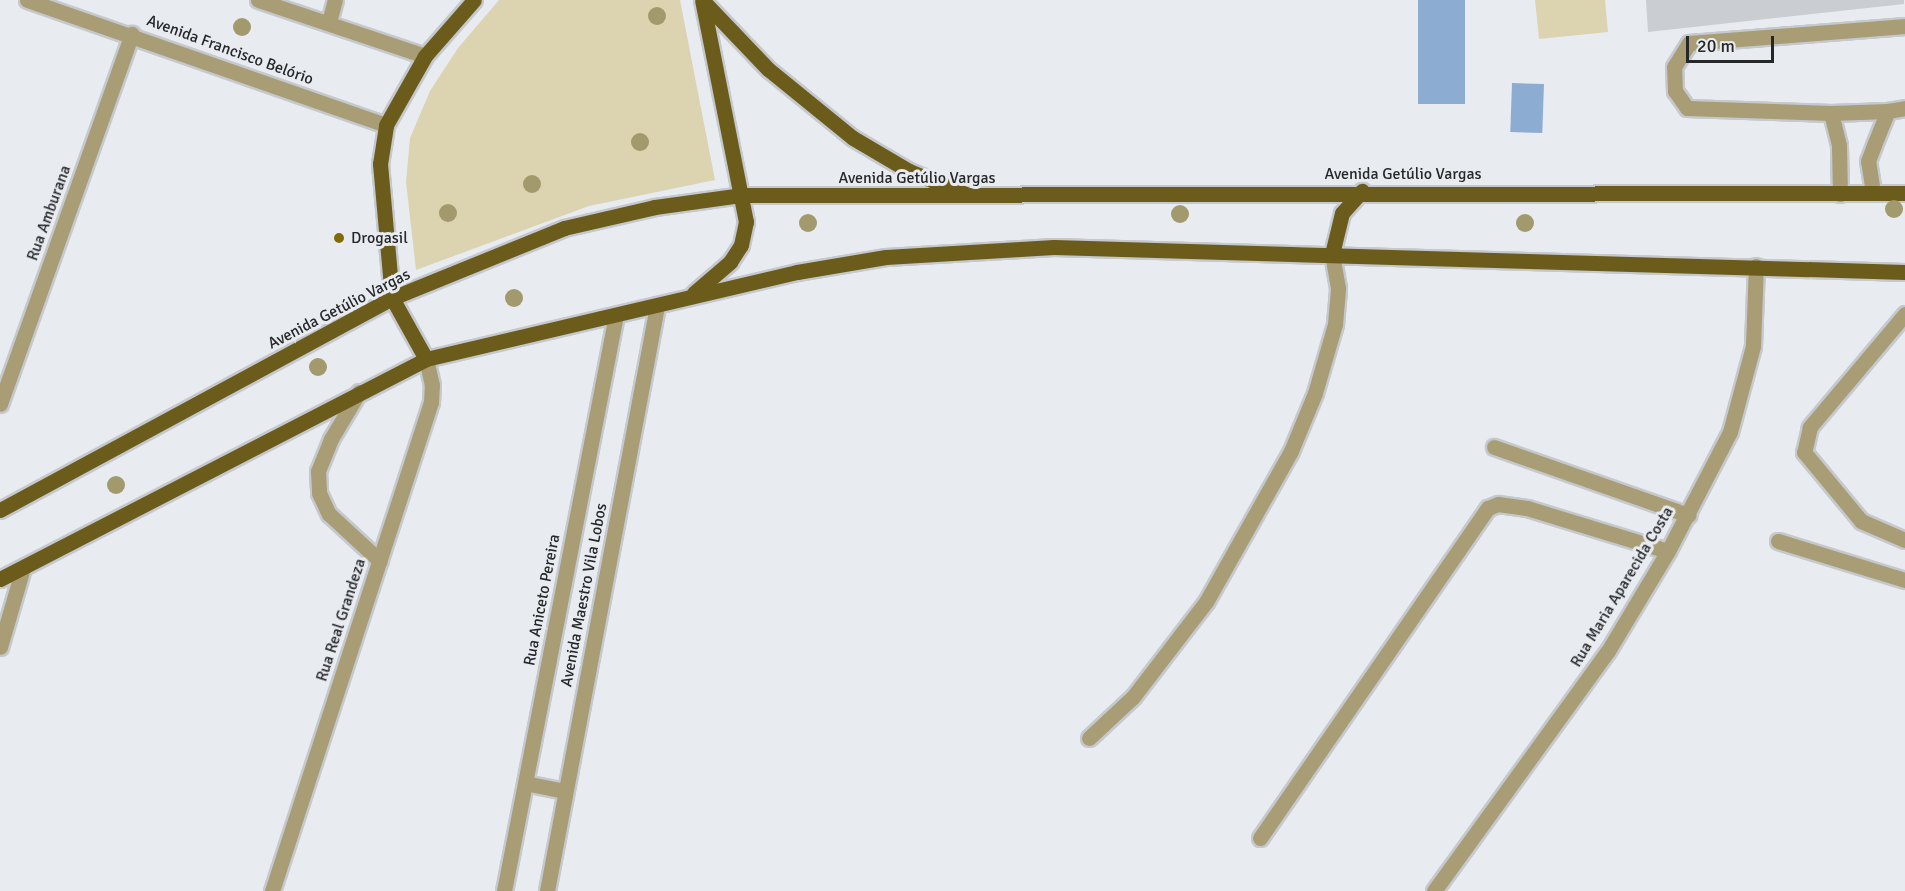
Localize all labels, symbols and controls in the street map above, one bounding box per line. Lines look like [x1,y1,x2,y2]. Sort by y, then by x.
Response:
street label: Avenida Francisco Belório [144,11,316,89]
scale bar [1689,24,1778,62]
text: 20 m [1697,35,1735,57]
street label: Rua Amburana [23,163,75,263]
street label: Avenida Getúlio Vargas [1324,164,1482,184]
street label: Avenida Getúlio Vargas [838,168,996,188]
place label: Drogasil [351,228,408,248]
marker: Drogasil [332,231,346,245]
street label: Avenida Getúlio Vargas [265,265,413,353]
street label: Avenida Maestro Vila Lobos [557,502,611,688]
street label: Rua Maria Aparecida Costa [1567,503,1677,671]
street label: Rua Aniceto Pereira [520,533,564,667]
street label: Rua Real Grandeza [312,556,370,684]

